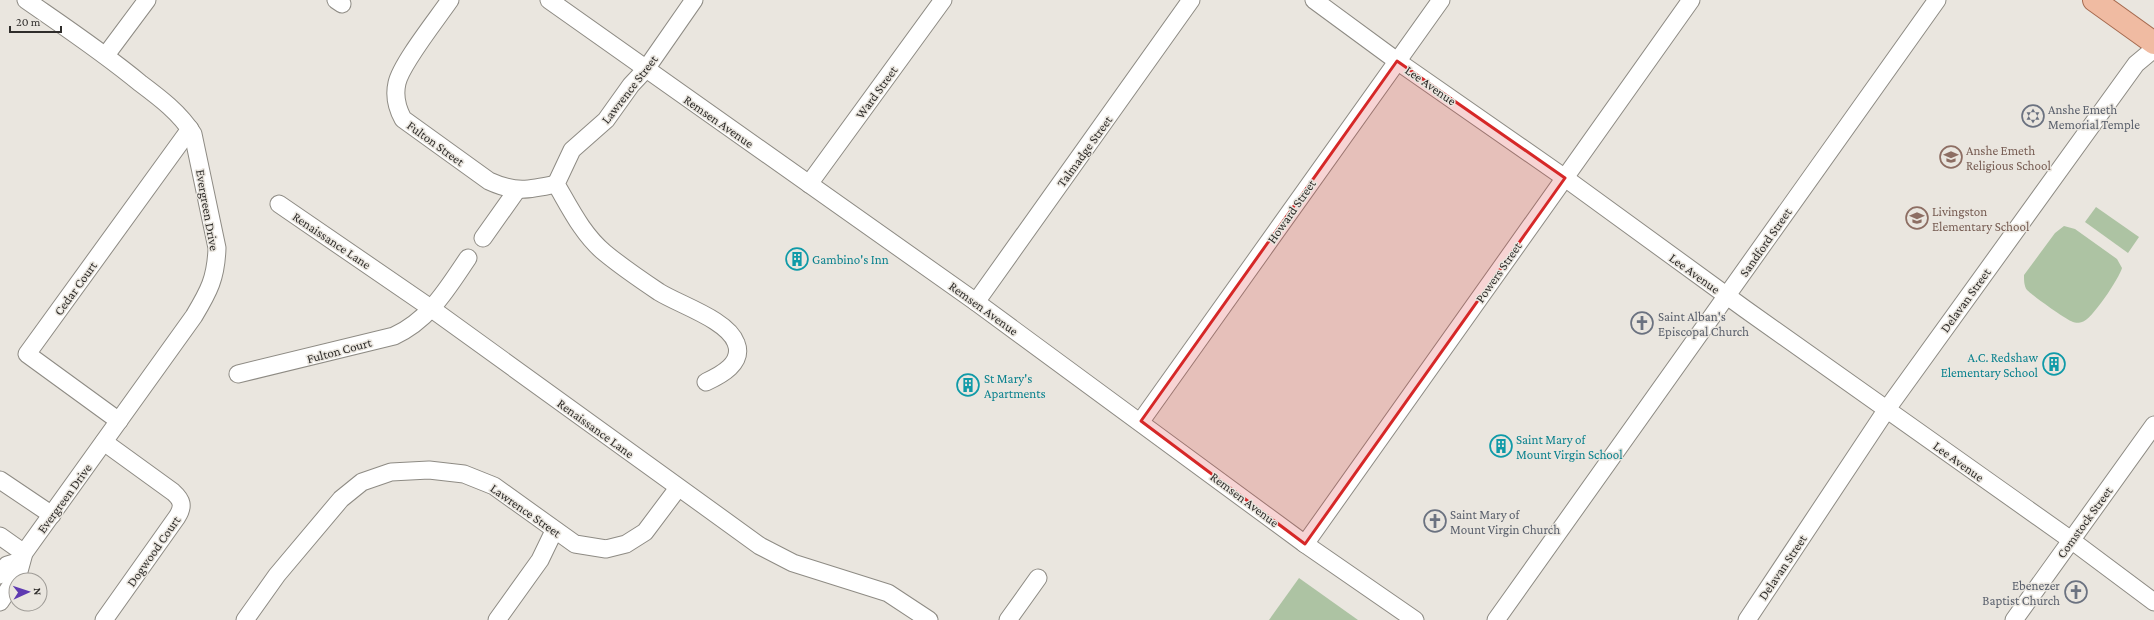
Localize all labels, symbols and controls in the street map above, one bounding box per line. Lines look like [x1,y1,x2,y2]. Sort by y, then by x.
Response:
scale bar [10,8,61,34]
text: 20 m [16,15,41,29]
street label: Lawrence Street [598,51,661,127]
street label: Ward Street [852,62,901,122]
street label: Lee Avenue [1402,62,1459,109]
street label: Remsen Avenue [681,92,757,151]
place label: Anshe Emeth Memorial Temple [2048,102,2140,132]
synagogue icon: Anshe Emeth Memorial Temple [2020,103,2046,129]
street label: Talmadge Street [1054,112,1116,190]
street label: Fulton Street [404,118,468,170]
place label: Anshe Emeth Religious School [1966,143,2051,173]
school or university icon: Anshe Emeth Religious School [1938,144,1964,170]
street label: Evergreen Drive [193,168,222,252]
street label: Howard Street [1264,176,1319,246]
place label: Livingston Elementary School [1932,204,2030,234]
street label: Sandford Street [1736,205,1795,279]
school or university icon: Livingston Elementary School [1904,205,1930,231]
street label: Renaissance Lane [290,209,374,272]
street label: Powers Street [1472,239,1525,305]
building icon: Gambino's Inn [784,246,810,272]
street label: Lee Avenue [1667,250,1723,297]
place label: Gambino's Inn [812,252,889,267]
street label: Cedar Court [51,258,100,318]
street label: Delavan Street [1937,265,1994,335]
street label: Remsen Avenue [946,278,1021,339]
place label: Saint Alban's Episcopal Church [1658,309,1749,339]
church icon: Saint Alban's Episcopal Church [1629,310,1655,336]
street label: Fulton Court [305,334,374,366]
place label: A.C. Redshaw Elementary School [1941,350,2039,380]
building icon: A.C. Redshaw Elementary School [2041,351,2067,377]
place label: St Mary's Apartments [984,371,1046,401]
building icon: St Mary's Apartments [955,372,981,398]
street label: Renaissance Lane [554,396,637,461]
place label: Saint Mary of Mount Virgin School [1516,432,1623,462]
building icon: Saint Mary of Mount Virgin School [1488,433,1514,459]
street label: Lee Avenue [1931,438,1987,485]
street label: Evergreen Drive [34,460,95,536]
street label: Remsen Avenue [1208,469,1282,530]
street label: Lawrence Street [487,480,565,541]
street label: Comstock Street [2053,483,2116,561]
place label: Saint Mary of Mount Virgin Church [1450,507,1560,537]
church icon: Saint Mary of Mount Virgin Church [1422,508,1448,534]
street label: Dogwood Court [123,512,184,590]
street label: Delavan Street [1755,531,1810,603]
north arrow [8,572,48,612]
place label: Ebenezer Baptist Church [1982,578,2060,608]
church icon: Ebenezer Baptist Church [2063,579,2089,605]
text: N [32,587,44,596]

